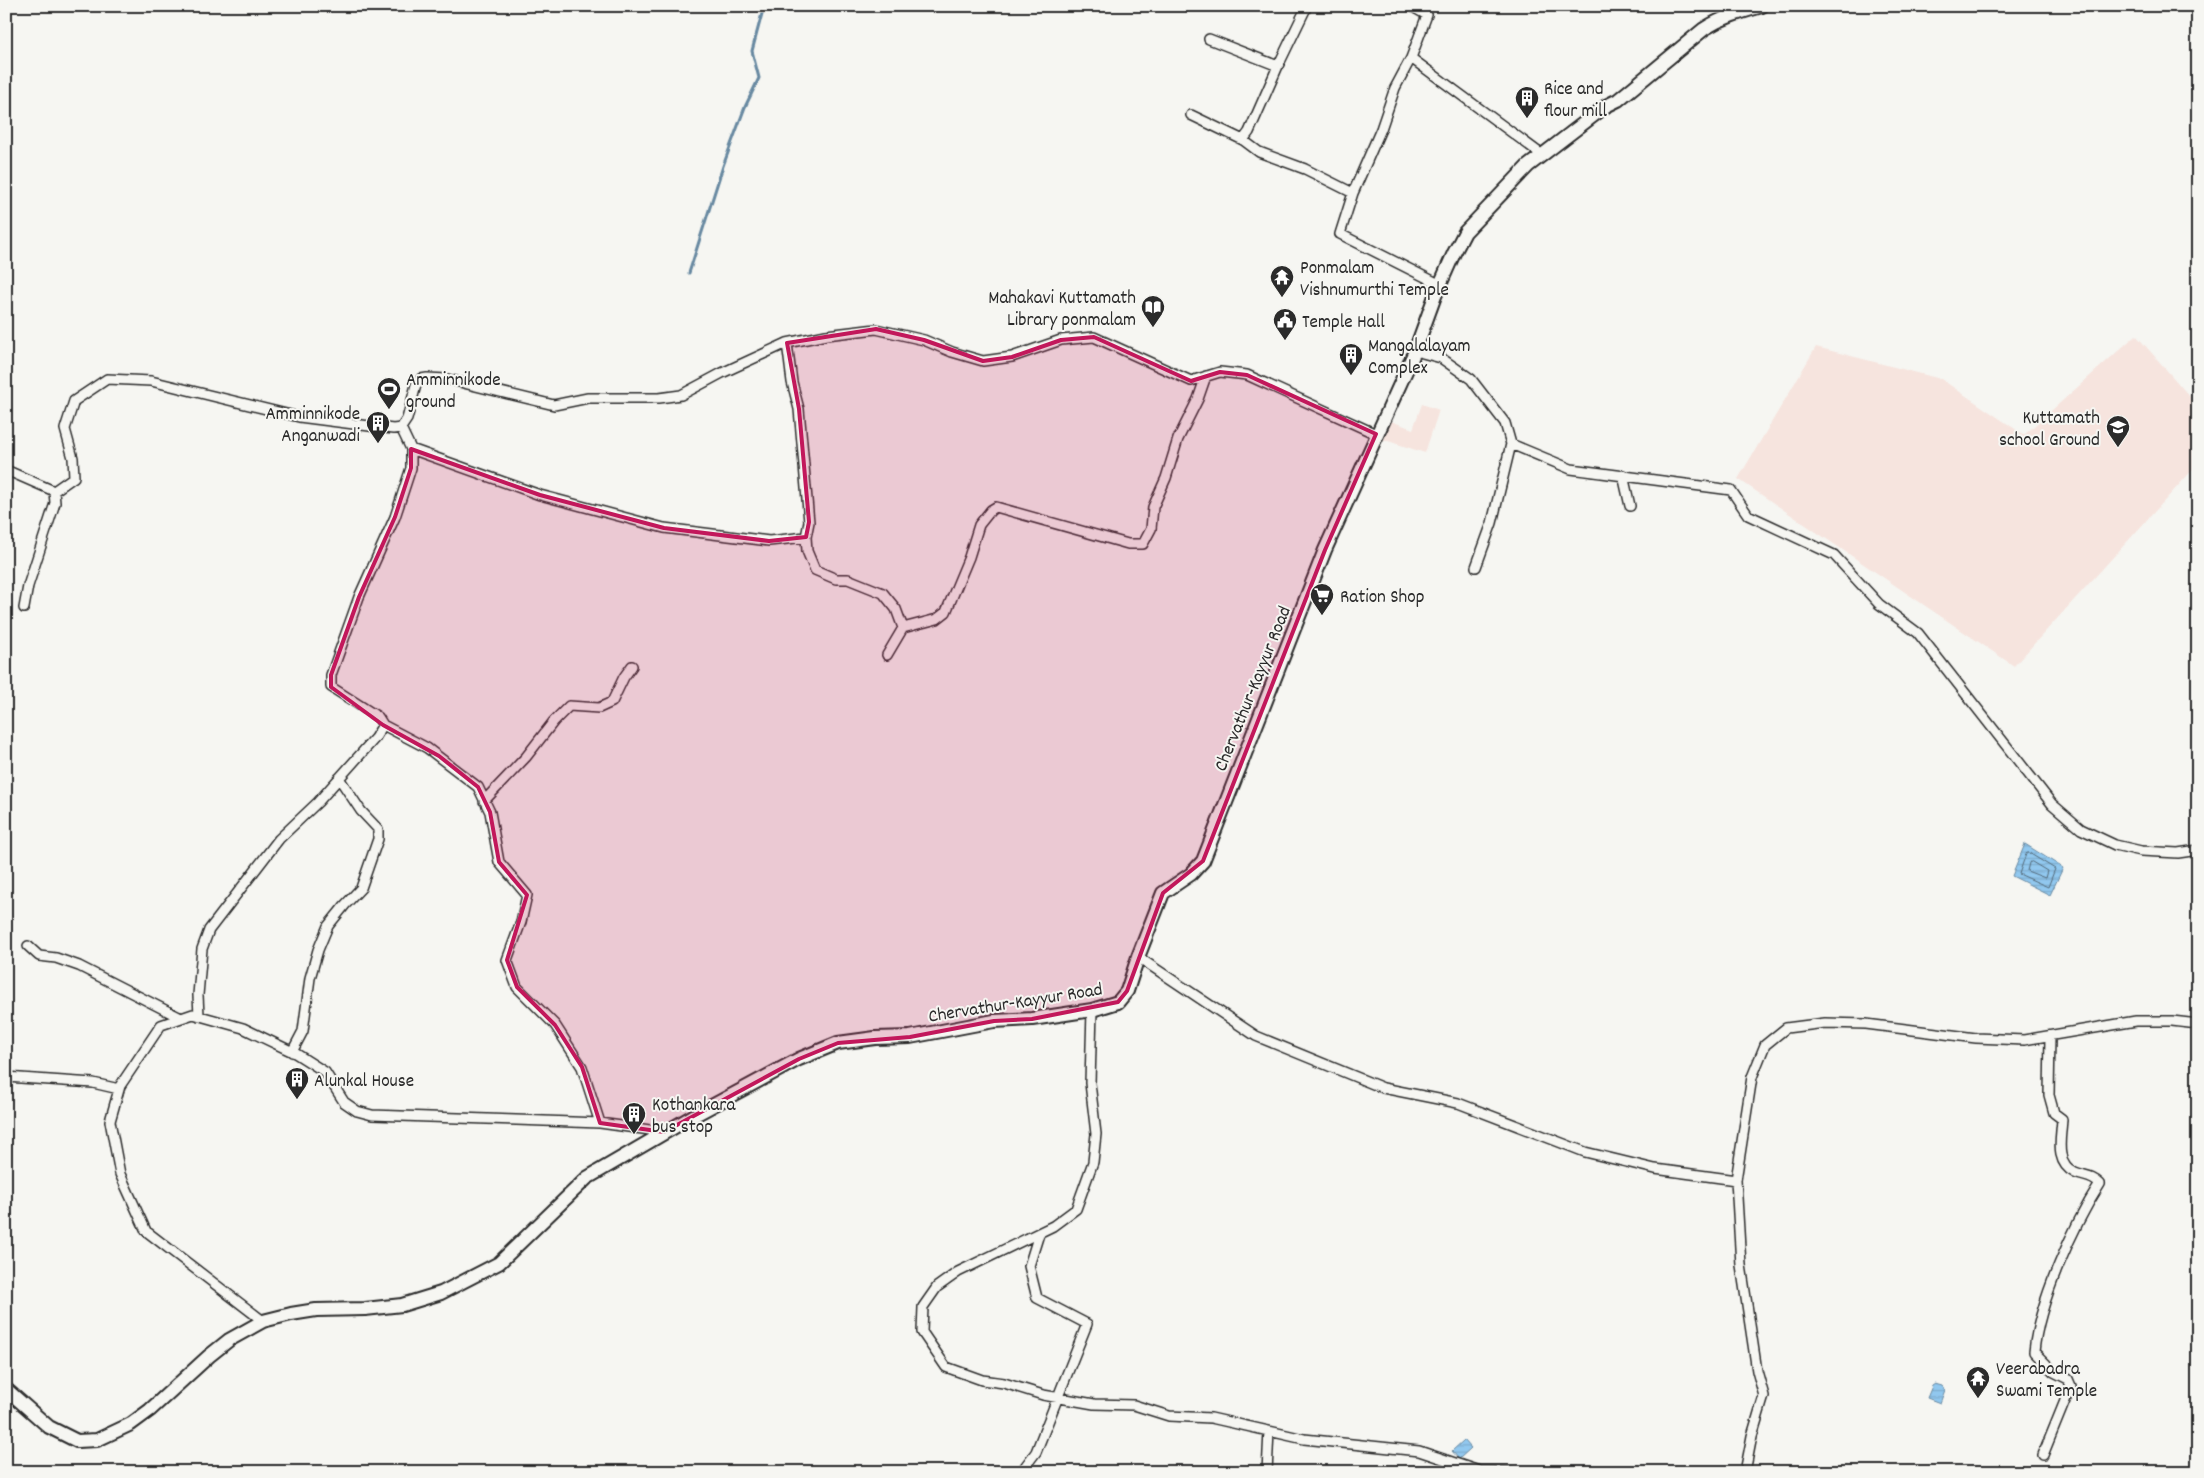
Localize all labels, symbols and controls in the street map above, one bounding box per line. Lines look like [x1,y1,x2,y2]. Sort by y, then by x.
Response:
place label: Rice and flour mill [1544,77,1608,126]
building icon: Rice and flour mill [1514,85,1540,119]
place label: Ponmalam Vishnumurthi Temple [1300,256,1449,305]
temple icon: Ponmalam Vishnumurthi Temple [1269,264,1295,298]
place label: Mahakavi Kuttamath Library ponmalam [988,286,1136,335]
library icon: Mahakavi Kuttamath Library ponmalam [1140,294,1166,328]
public building icon: Temple Hall [1272,307,1298,341]
place label: Temple Hall [1302,310,1385,337]
place label: Mangalalayam Complex [1368,334,1471,383]
building icon: Mangalalayam Complex [1338,342,1364,376]
place label: Amminnikode ground [406,368,501,417]
sports icon: Amminnikode ground [376,376,402,410]
place label: Amminnikode Anganwadi [265,402,361,451]
place label: Kuttamath school Ground [1999,406,2100,455]
building icon: Amminnikode Anganwadi [365,410,391,444]
school or university icon: Kuttamath school Ground [2105,414,2131,448]
supermarket icon: Ration Shop [1309,582,1335,616]
place label: Ration Shop [1340,585,1425,612]
street label: Chervathur-Kayyur Road [1209,603,1300,776]
street label: Chervathur-Kayyur Road [927,977,1105,1032]
building icon: Alunkal House [284,1066,310,1100]
place label: Alunkal House [314,1069,414,1096]
place label: Kothankara bus stop [652,1093,736,1142]
building icon: Kothankara bus stop [621,1101,647,1135]
place label: Veerabadra Swami Temple [1996,1357,2097,1406]
temple icon: Veerabadra Swami Temple [1965,1365,1991,1399]

